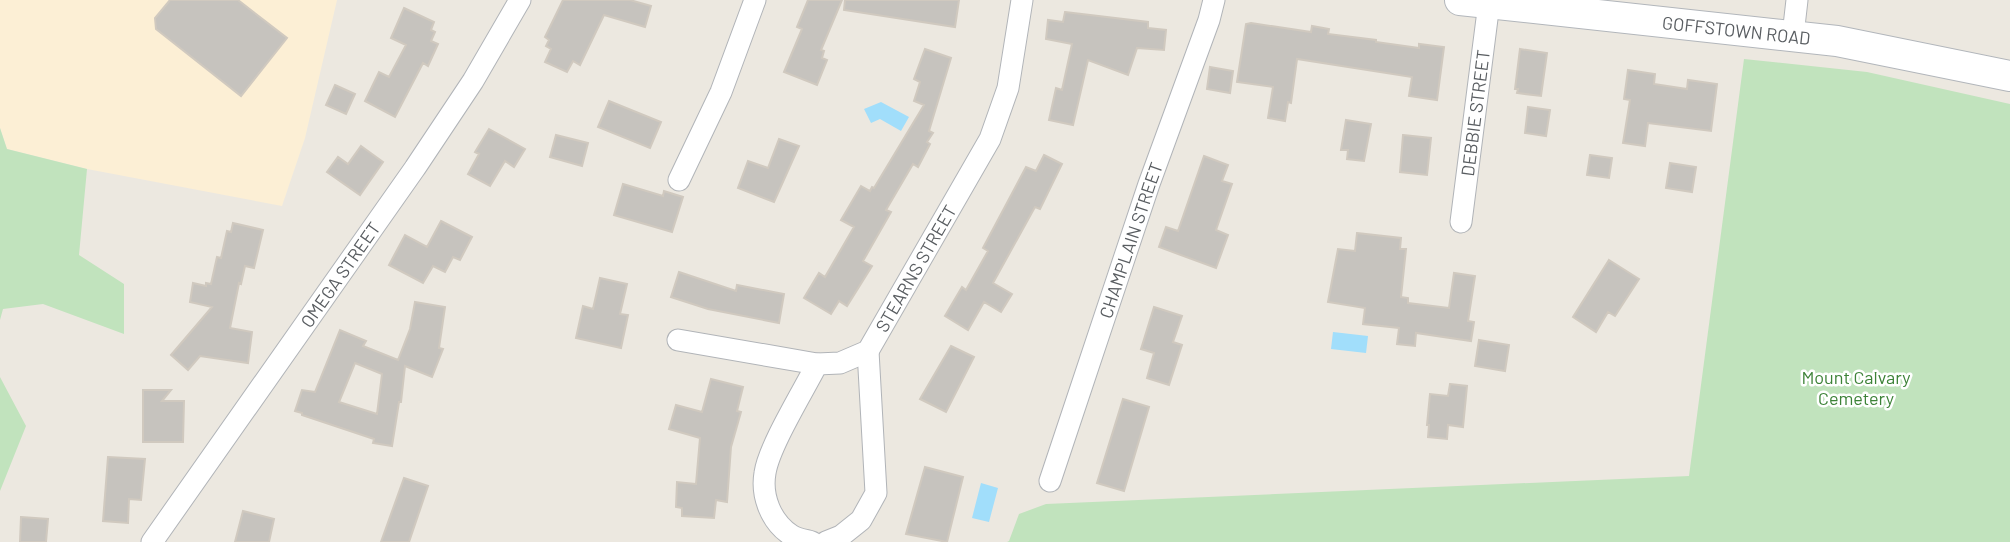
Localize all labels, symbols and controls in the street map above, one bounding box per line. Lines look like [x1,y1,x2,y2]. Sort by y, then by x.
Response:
street label: GOFFSTOWN ROAD [1661,11,1812,49]
street label: DEBBIE STREET [1456,48,1494,177]
street label: CHAMPLAIN STREET [1094,159,1167,321]
street label: STEARNS STREET [870,201,961,336]
street label: OMEGA STREET [295,217,385,332]
park label: Mount Calvary Cemetery [1801,366,1911,409]

